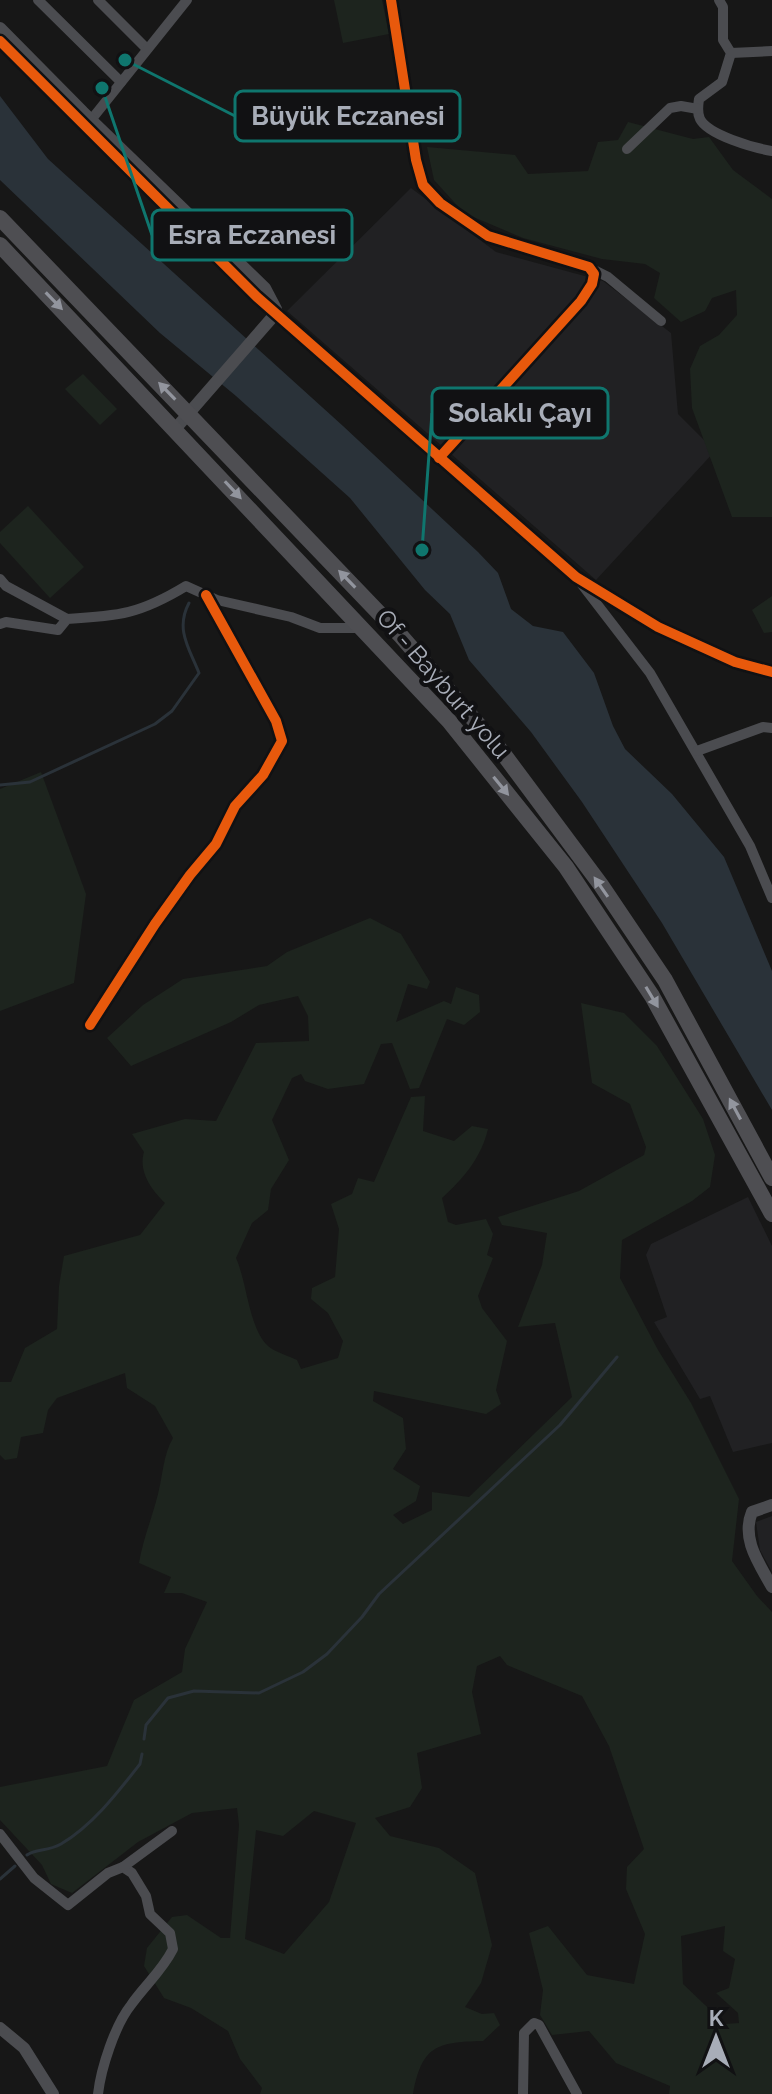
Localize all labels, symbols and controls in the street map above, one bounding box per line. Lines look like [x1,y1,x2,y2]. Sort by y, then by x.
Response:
callout: Büyük Eczanesi [235,91,460,141]
text: Büyük Eczanesi [251,101,445,131]
callout: Esra Eczanesi [152,210,352,260]
text: Esra Eczanesi [168,220,336,250]
one-way arrow [44,291,63,310]
one-way arrow [159,382,177,401]
callout: Solaklı Çayı [432,388,608,438]
text: Solaklı Çayı [448,398,592,428]
one-way arrow [224,480,242,499]
one-way arrow [338,569,356,588]
street label: Of - Bayburt yolu [371,603,516,764]
one-way arrow [492,776,509,796]
one-way arrow [594,876,609,897]
one-way arrow [645,986,659,1008]
one-way arrow [728,1098,742,1121]
north arrow [676,1998,756,2078]
text: K [709,2005,724,2031]

